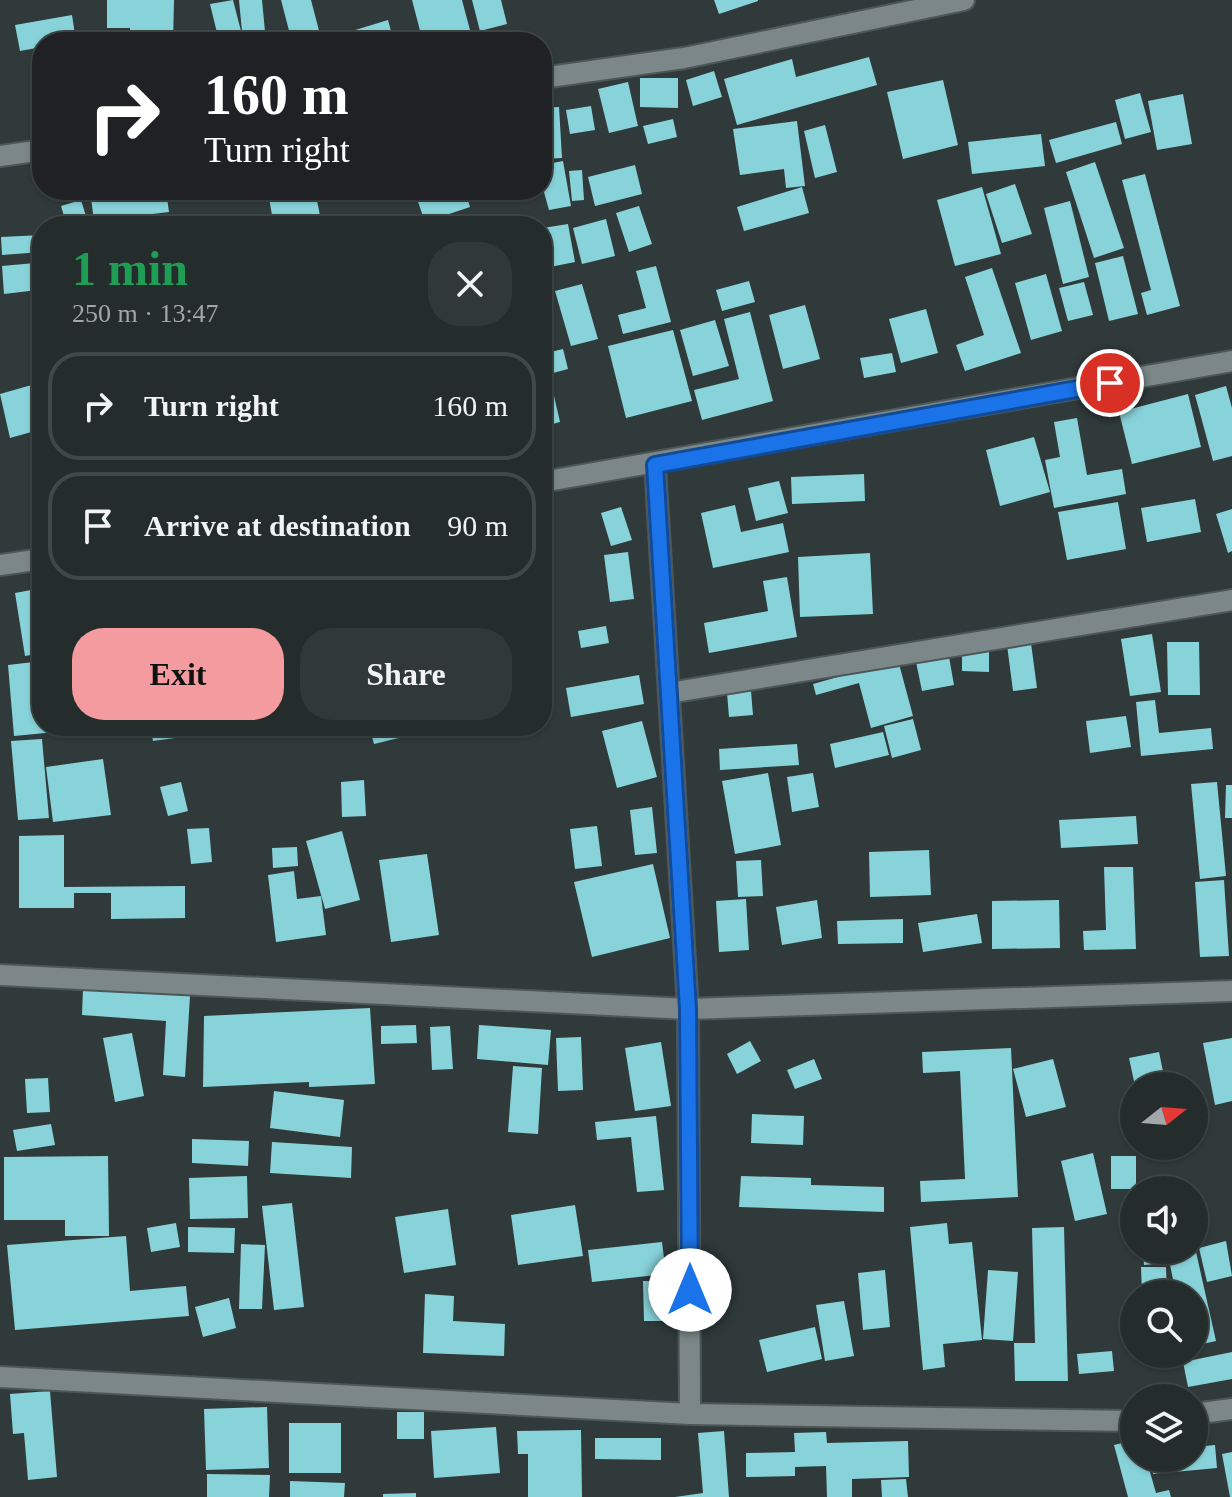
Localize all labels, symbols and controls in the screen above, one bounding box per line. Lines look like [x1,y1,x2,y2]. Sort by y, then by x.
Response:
icon: right [72,64,176,168]
text: 160 m [204,64,349,126]
text: Turn right [204,130,350,170]
text: 1 min [72,242,188,295]
button: close [428,242,512,326]
text: 250 m · 13:47 [72,299,219,328]
pin [1076,349,1144,417]
icon: arrive [1088,361,1132,405]
icon: right [76,384,120,428]
text: Turn right [144,389,279,422]
text: 160 m [432,389,508,422]
icon: arrive [76,504,120,548]
text: Arrive at destination [144,509,411,542]
text: 90 m [447,509,508,542]
button: Exit [72,628,284,720]
button: Share [300,628,512,720]
north arrow [1120,1072,1208,1160]
map controls [1120,1072,1208,1472]
button: sound [1120,1176,1208,1264]
position arrow [648,1248,732,1332]
button: search [1120,1280,1208,1368]
button: layers [1120,1384,1208,1472]

